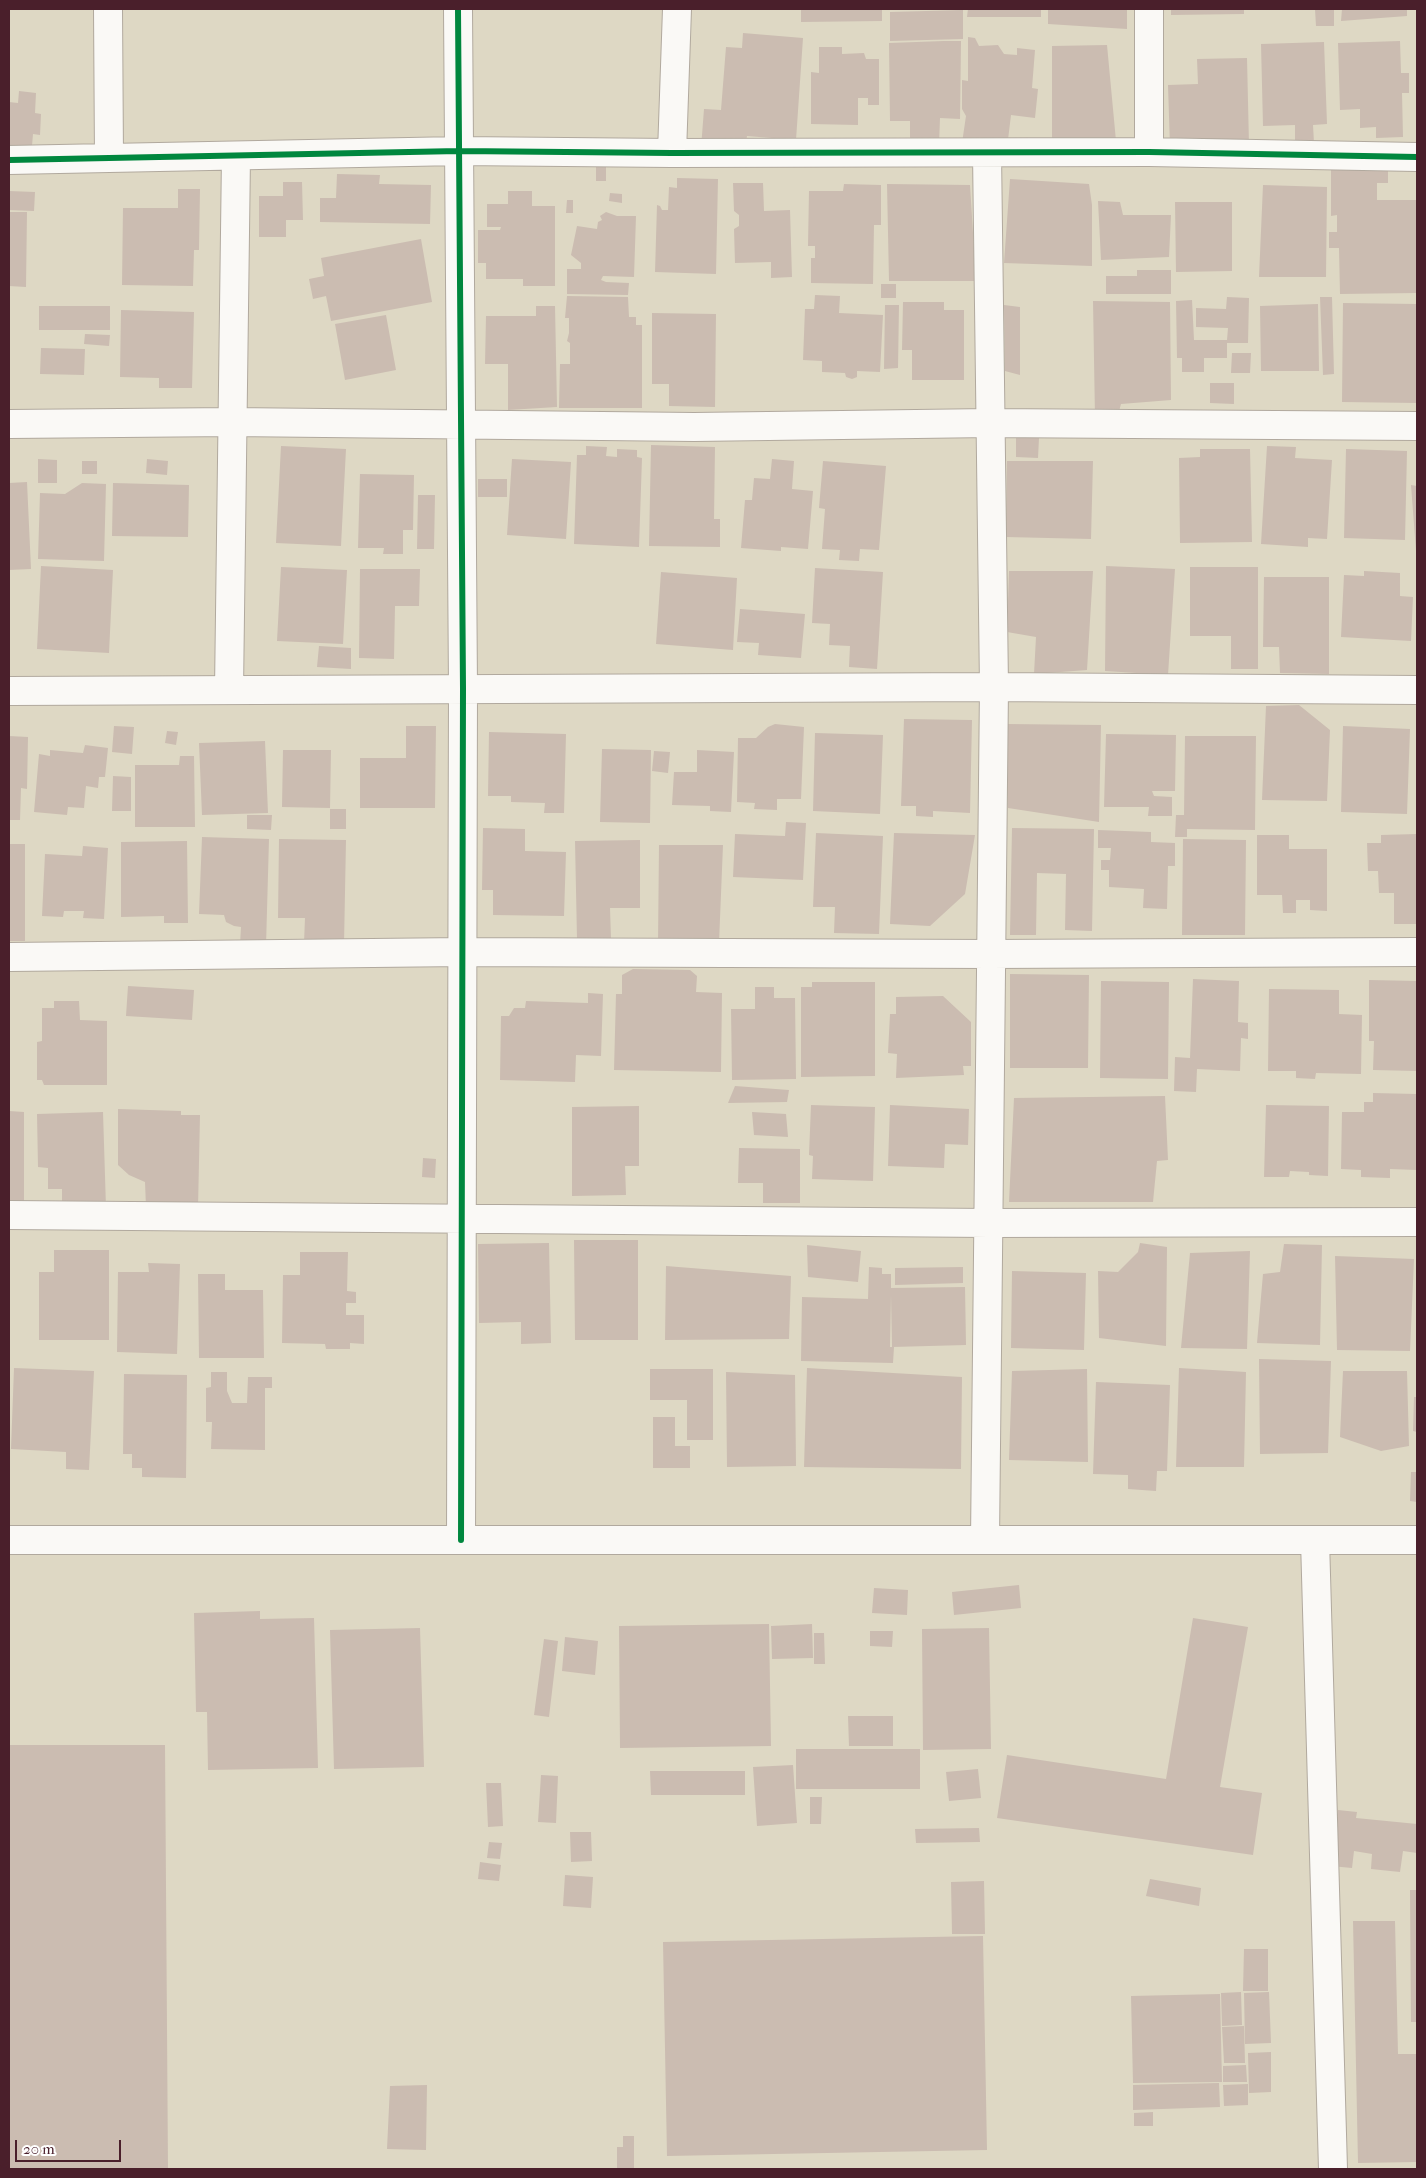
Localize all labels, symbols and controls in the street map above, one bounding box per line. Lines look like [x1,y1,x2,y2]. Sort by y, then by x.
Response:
scale bar [18,2130,124,2162]
text: 20 m [23,2140,55,2158]

